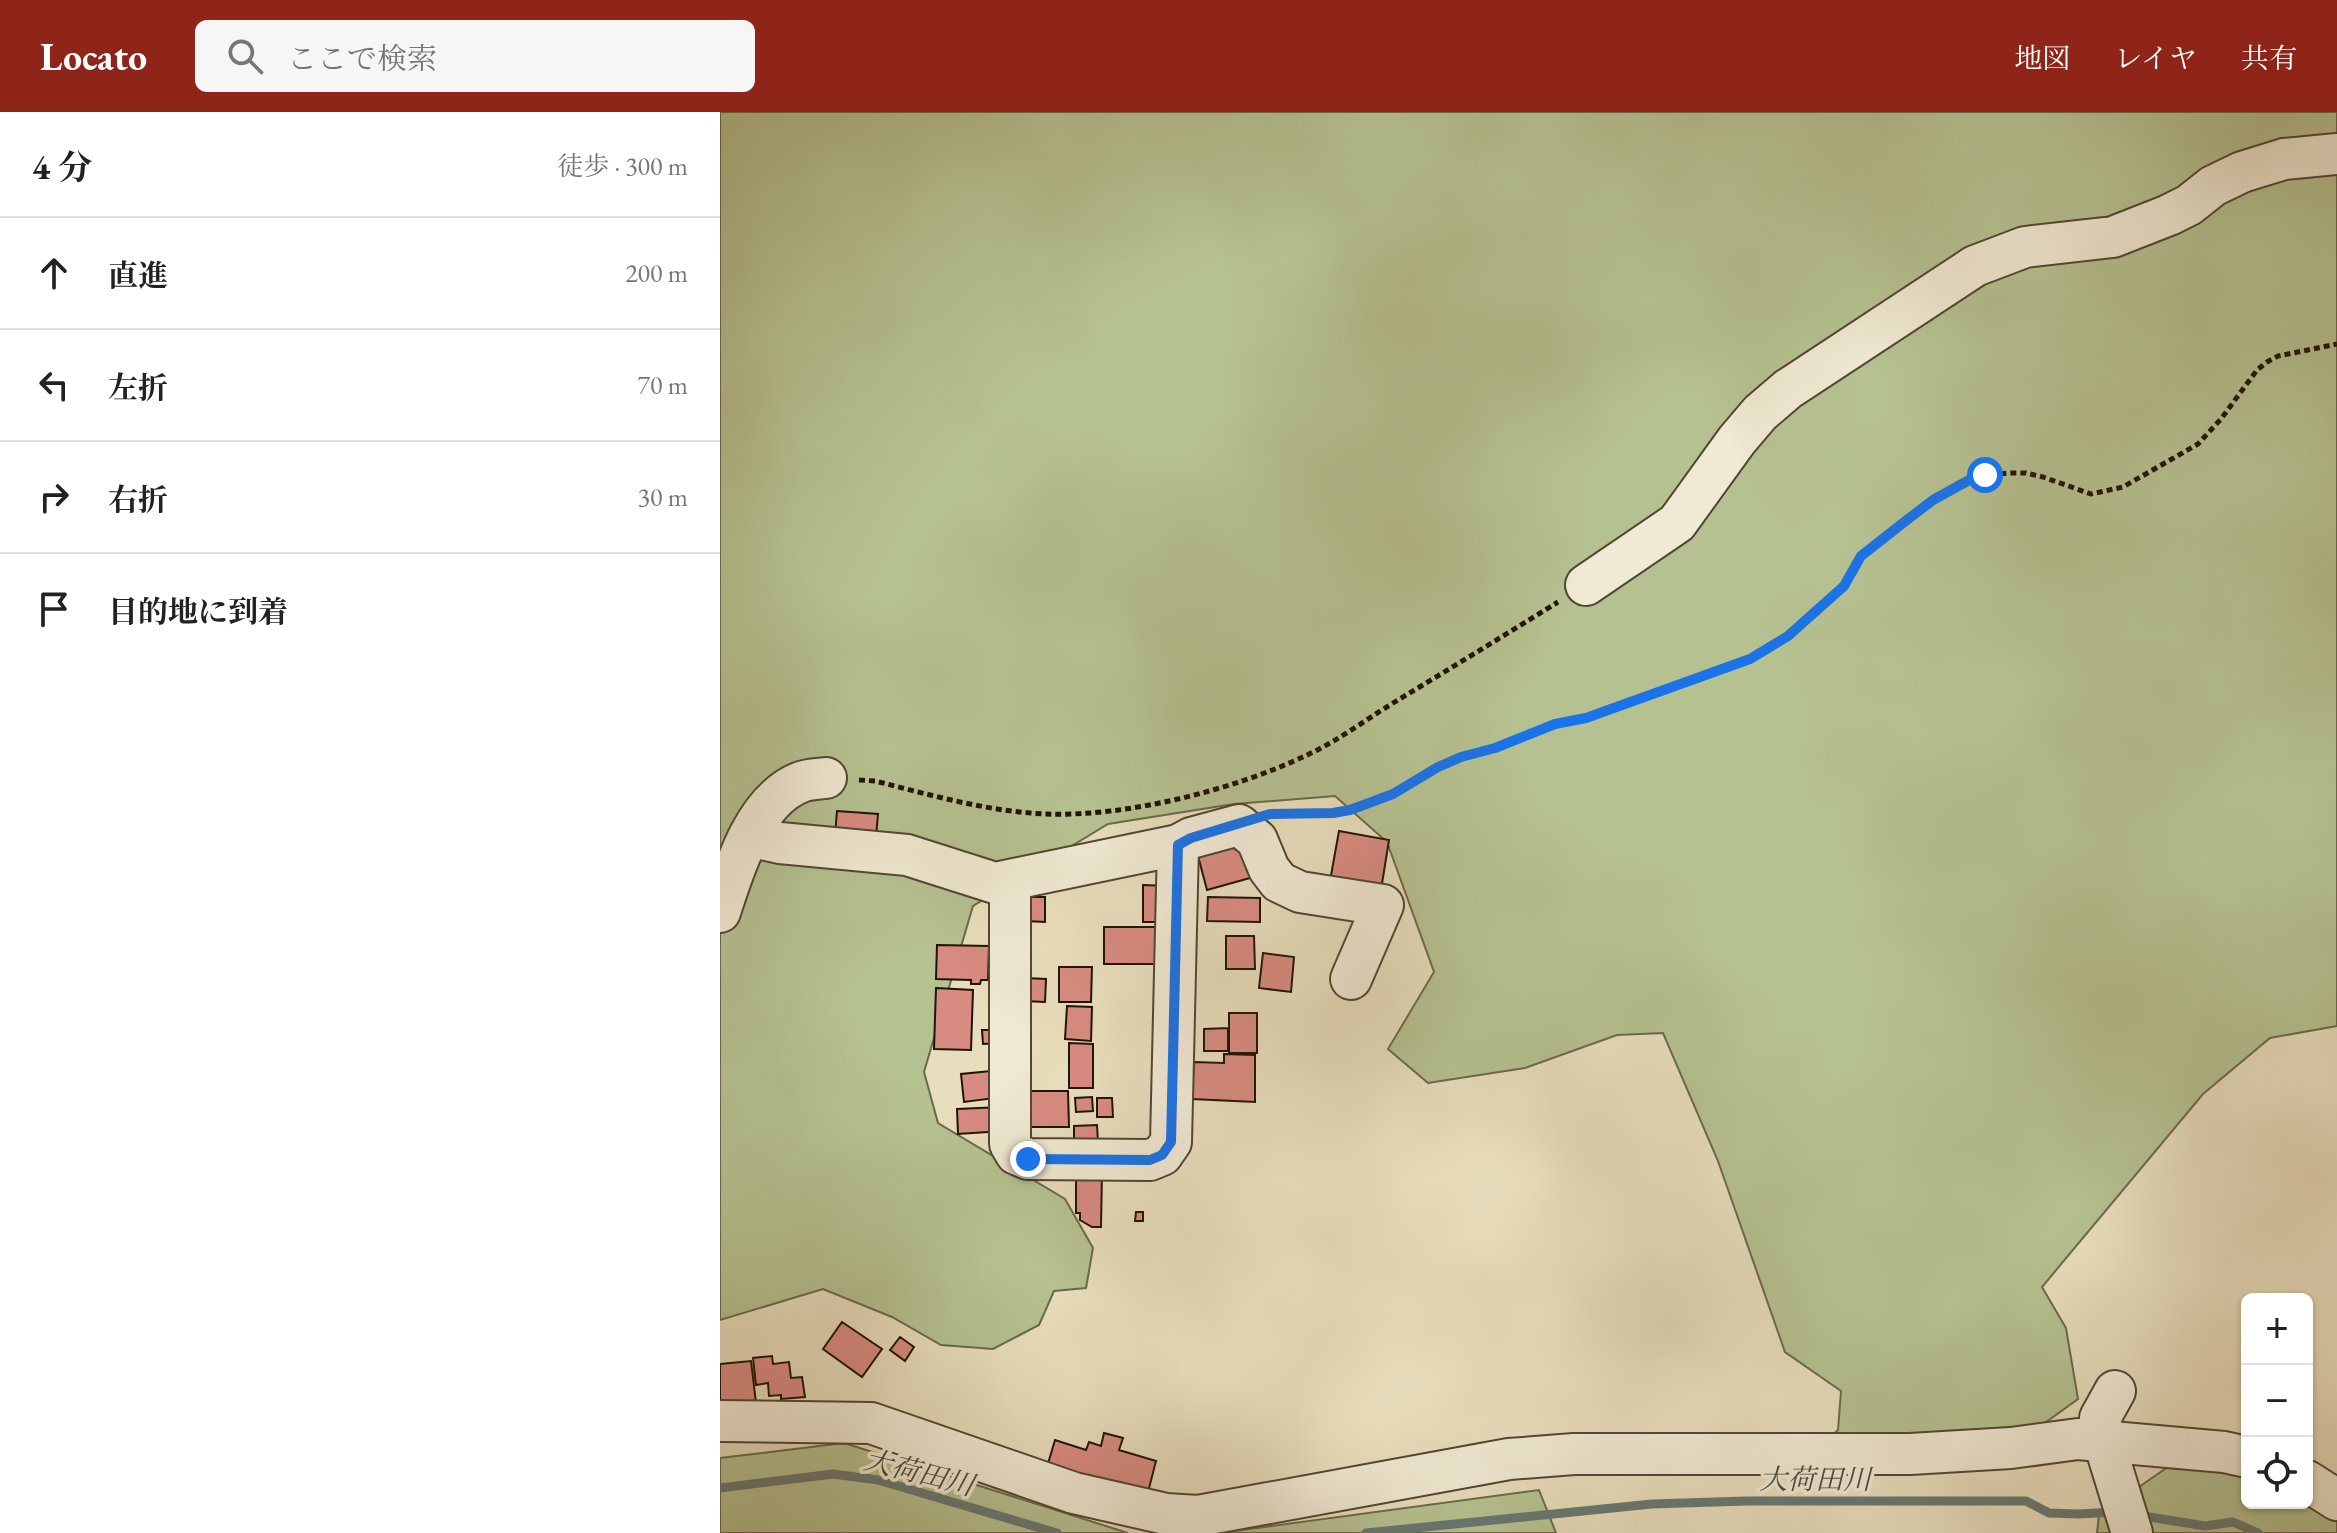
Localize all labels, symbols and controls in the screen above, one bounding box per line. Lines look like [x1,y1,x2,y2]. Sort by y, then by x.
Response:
search box [195,20,755,92]
text: Locato [40,32,147,81]
icon: search [223,34,267,78]
text: ここで検索 [287,39,437,78]
text: 地図 [2014,40,2070,76]
text: レイヤ [2114,40,2197,76]
text: 共有 [2241,40,2297,76]
text: 4 分 [32,145,92,189]
text: 徒歩 · 300 m [558,149,688,183]
icon: ahead [32,251,76,295]
text: 直進 [108,256,168,295]
text: 200 m [625,256,688,290]
icon: left [32,363,76,407]
text: 左折 [108,368,168,407]
text: 70 m [638,368,688,402]
route start [1967,457,2003,493]
icon: right [32,475,76,519]
text: 右折 [108,480,168,519]
text: 30 m [638,480,688,514]
icon: arrive [32,587,76,631]
text: 目的地に到着 [108,592,288,631]
route end [1010,1141,1046,1177]
map controls [2241,1293,2313,1509]
button: + [2241,1293,2313,1365]
button: − [2241,1365,2313,1437]
button: locate [2241,1437,2313,1509]
water label: 大荷田川 [860,1441,981,1504]
water label: 大荷田川 [1759,1461,1874,1497]

